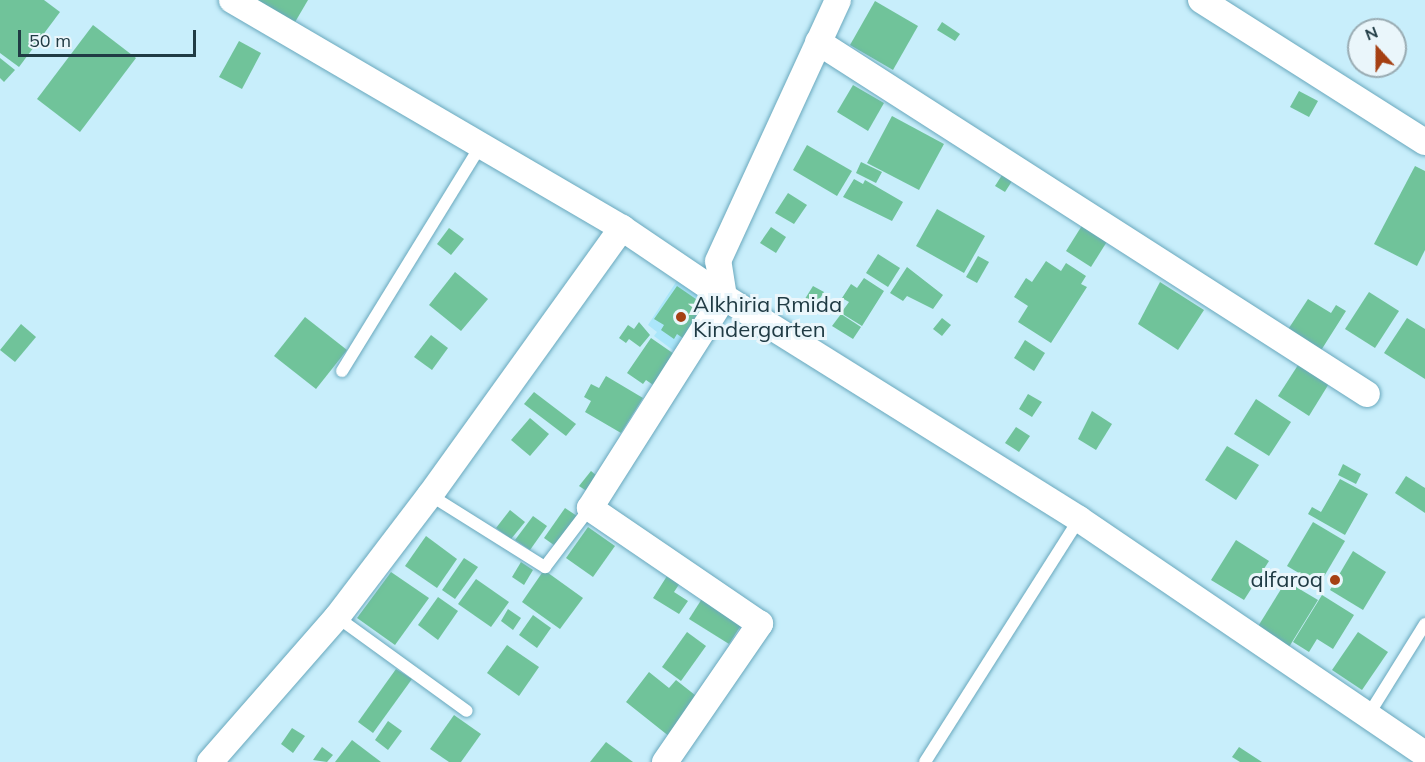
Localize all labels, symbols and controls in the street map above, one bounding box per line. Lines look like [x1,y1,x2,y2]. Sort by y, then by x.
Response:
scale bar [21,18,200,56]
north arrow [1347,18,1407,78]
text: N [1362,22,1380,45]
text: 50 m [29,29,71,52]
place label: Alkhiria Rmida Kindergarten [693,291,842,342]
marker: Alkhiria Rmida Kindergarten [674,310,688,324]
place label: alfaroq [1250,567,1323,593]
marker: alfaroq [1328,573,1342,587]

